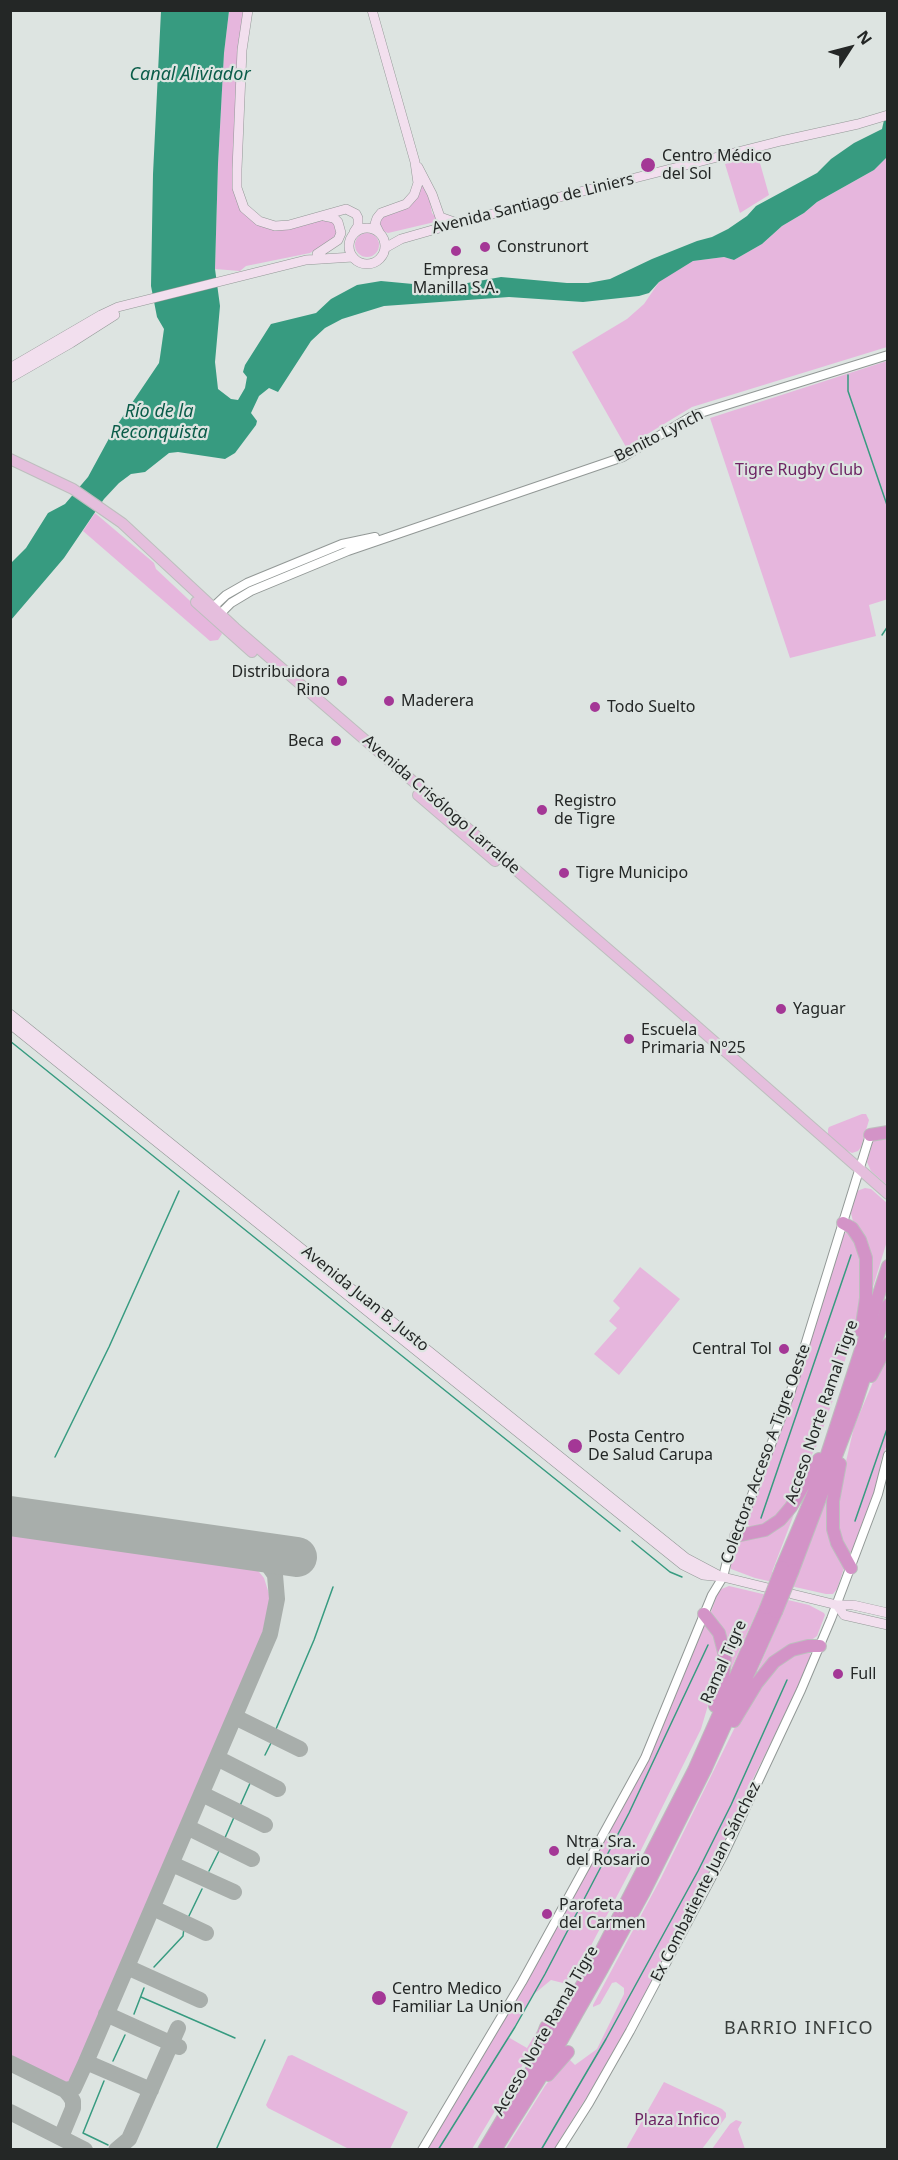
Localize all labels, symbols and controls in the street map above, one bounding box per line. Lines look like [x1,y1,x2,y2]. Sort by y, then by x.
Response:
north arrow [820,18,880,78]
text: N [852,26,877,49]
water label: Canal Aliviador [129,64,251,86]
place label: Centro Médico del Sol [662,146,772,184]
marker: Centro Médico del Sol [639,156,657,174]
street label: Avenida Santiago de Liniers [430,170,636,238]
place label: Construnort [497,237,589,257]
marker: Construnort [478,240,492,254]
marker: Empresa Manilla S.A. [449,244,463,258]
place label: Empresa Manilla S.A. [413,260,499,298]
water label: Río de la Reconquista [110,401,208,444]
street label: Benito Lynch [611,405,707,467]
park label: Tigre Rugby Club [735,460,863,480]
place label: Distribuidora Rino [231,662,330,700]
marker: Distribuidora Rino [335,674,349,688]
place label: Maderera [401,691,474,711]
marker: Maderera [382,694,396,708]
place label: Todo Suelto [607,697,695,717]
marker: Todo Suelto [588,700,602,714]
place label: Beca [288,731,324,751]
street label: Avenida Crisólogo Larralde [358,731,524,879]
marker: Beca [329,734,343,748]
place label: Registro de Tigre [554,791,616,829]
marker: Registro de Tigre [535,803,549,817]
place label: Tigre Municipo [576,863,688,883]
marker: Tigre Municipo [557,866,571,880]
place label: Yaguar [793,999,846,1019]
marker: Yaguar [774,1002,788,1016]
place label: Escuela Primaria Nº25 [641,1020,746,1058]
marker: Escuela Primaria Nº25 [622,1032,636,1046]
street label: Avenida Juan B. Justo [298,1242,432,1356]
street label: Acceso Norte Ramal Tigre [782,1318,862,1506]
place label: Central Tol [692,1339,772,1359]
street label: Colectora Acceso A Tigre Oeste [717,1342,815,1566]
marker: Central Tol [777,1342,791,1356]
place label: Posta Centro De Salud Carupa [588,1427,713,1465]
marker: Posta Centro De Salud Carupa [566,1437,584,1455]
street label: Ramal Tigre [697,1617,751,1707]
place label: Full [850,1664,876,1684]
marker: Full [831,1667,845,1681]
street label: Ex Combatiente Juan Sánchez [647,1779,765,1985]
place label: Ntra. Sra. del Rosario [566,1832,650,1870]
marker: Ntra. Sra. del Rosario [547,1844,561,1858]
place label: Parofeta del Carmen [559,1895,646,1933]
marker: Parofeta del Carmen [540,1907,554,1921]
street label: Acceso Norte Ramal Tigre [489,1943,603,2119]
place label: Centro Medico Familiar La Union [392,1979,523,2017]
marker: Centro Medico Familiar La Union [370,1989,388,2007]
district label: BARRIO INFICO [724,2018,874,2040]
park label: Plaza Infico [634,2110,720,2130]

